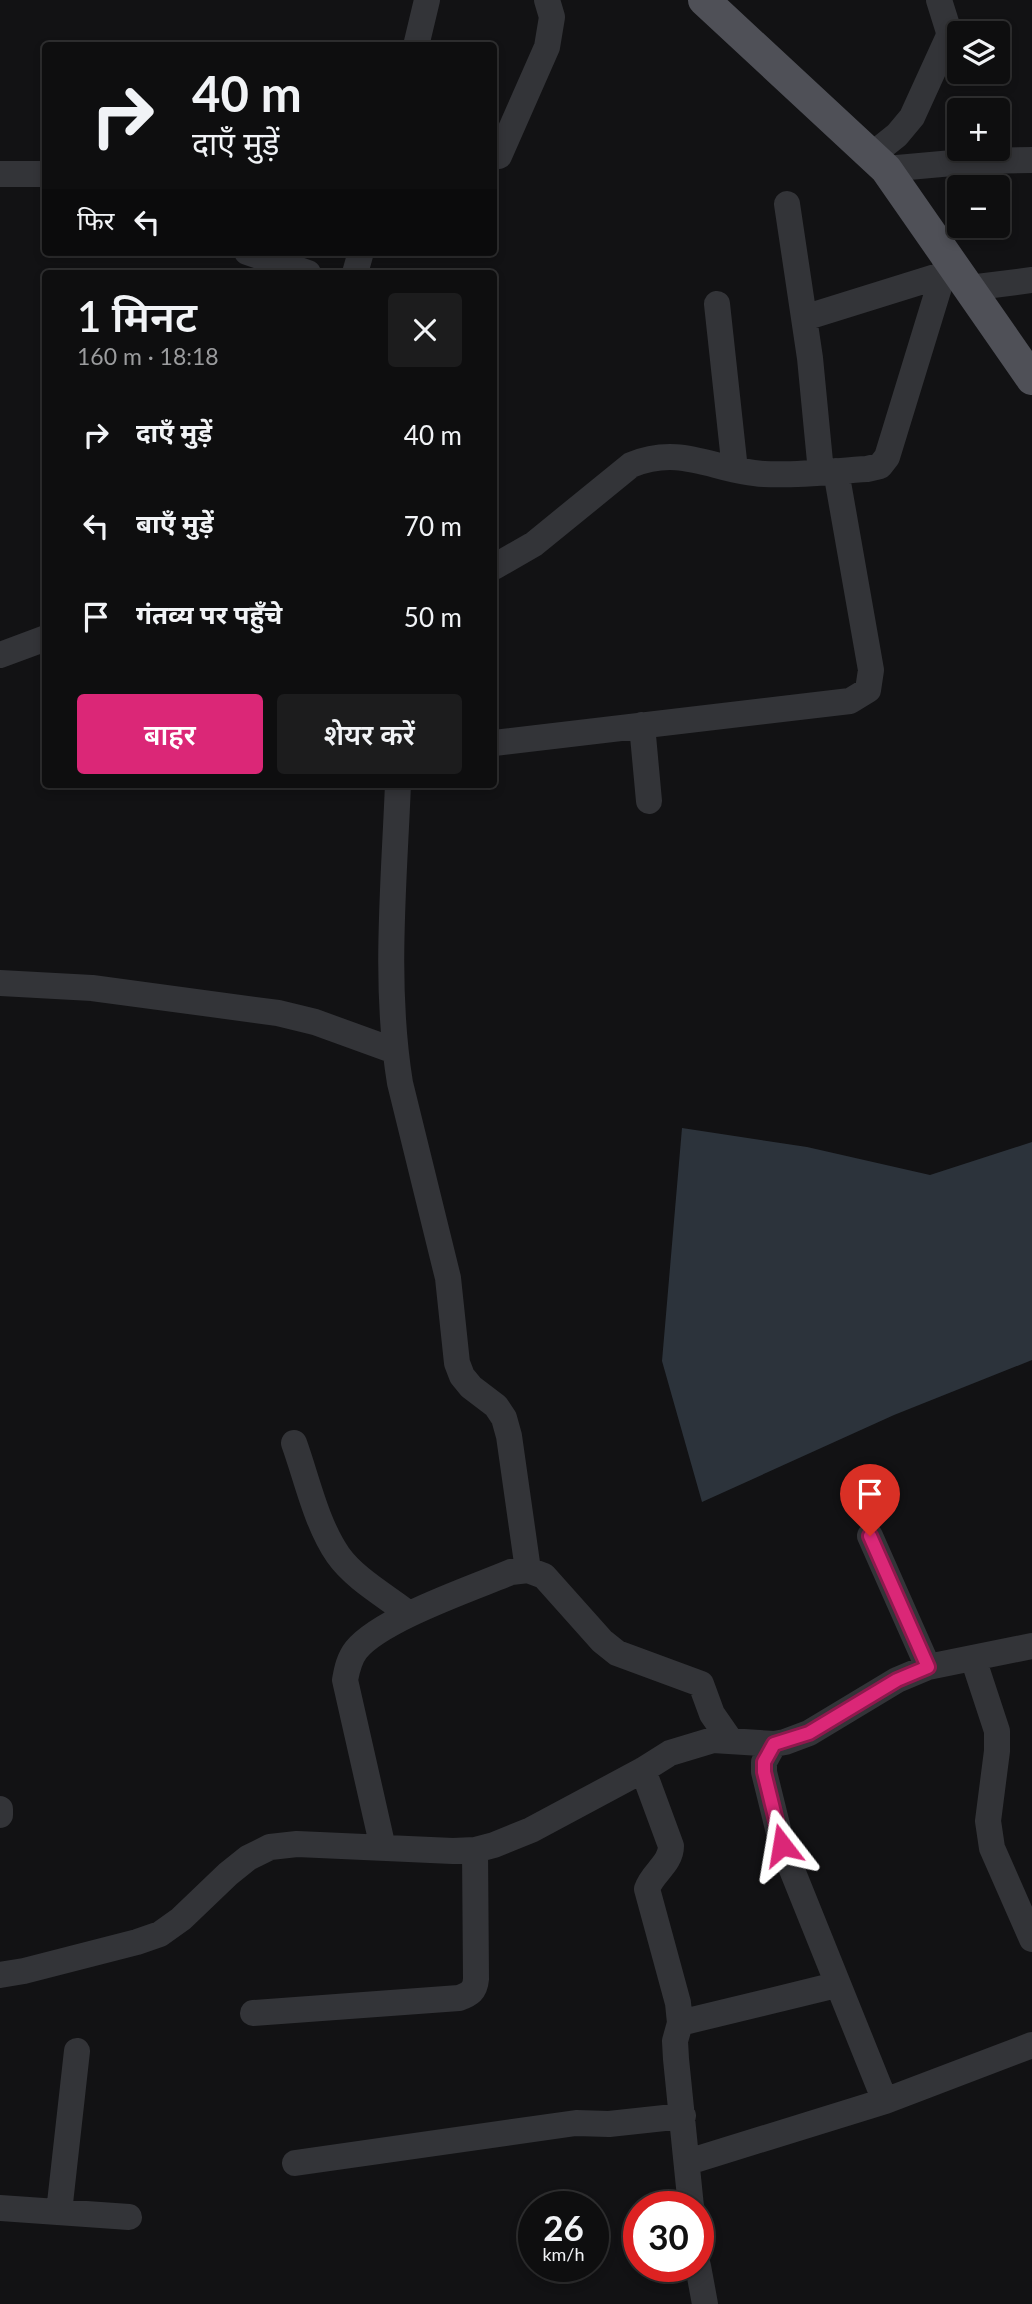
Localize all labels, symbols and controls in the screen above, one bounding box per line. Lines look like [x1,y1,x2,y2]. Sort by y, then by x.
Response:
map controls [947,21,1010,238]
button: layers [947,21,1010,84]
text: 40 m [192,64,302,122]
icon: right [77,70,168,161]
button: + [947,98,1010,161]
text: दाएँ मुड़ें [192,123,279,162]
button: − [947,175,1010,238]
icon: left [128,203,166,241]
text: फिर [77,204,114,236]
text: 1 मिनट [77,291,197,341]
button: close [388,293,462,367]
text: 160 m · 18:18 [77,342,219,370]
icon: right [77,416,115,454]
text: दाएँ मुड़ें [136,416,212,448]
text: 40 m [404,419,462,451]
icon: left [77,507,115,545]
text: बाएँ मुड़ें [136,507,214,539]
text: 70 m [404,510,462,542]
icon: arrive [77,598,115,636]
text: गंतव्य पर पहुँचे [136,598,282,630]
text: 50 m [404,601,462,633]
button: बाहर [77,694,263,774]
button: शेयर करें [277,694,462,774]
pin [840,1464,900,1536]
icon: arrive [851,1475,889,1513]
position arrow [745,1808,819,1882]
speed limit sign: 30 [623,2191,714,2282]
text: 26 [543,2206,584,2248]
text: km/h [542,2243,585,2265]

